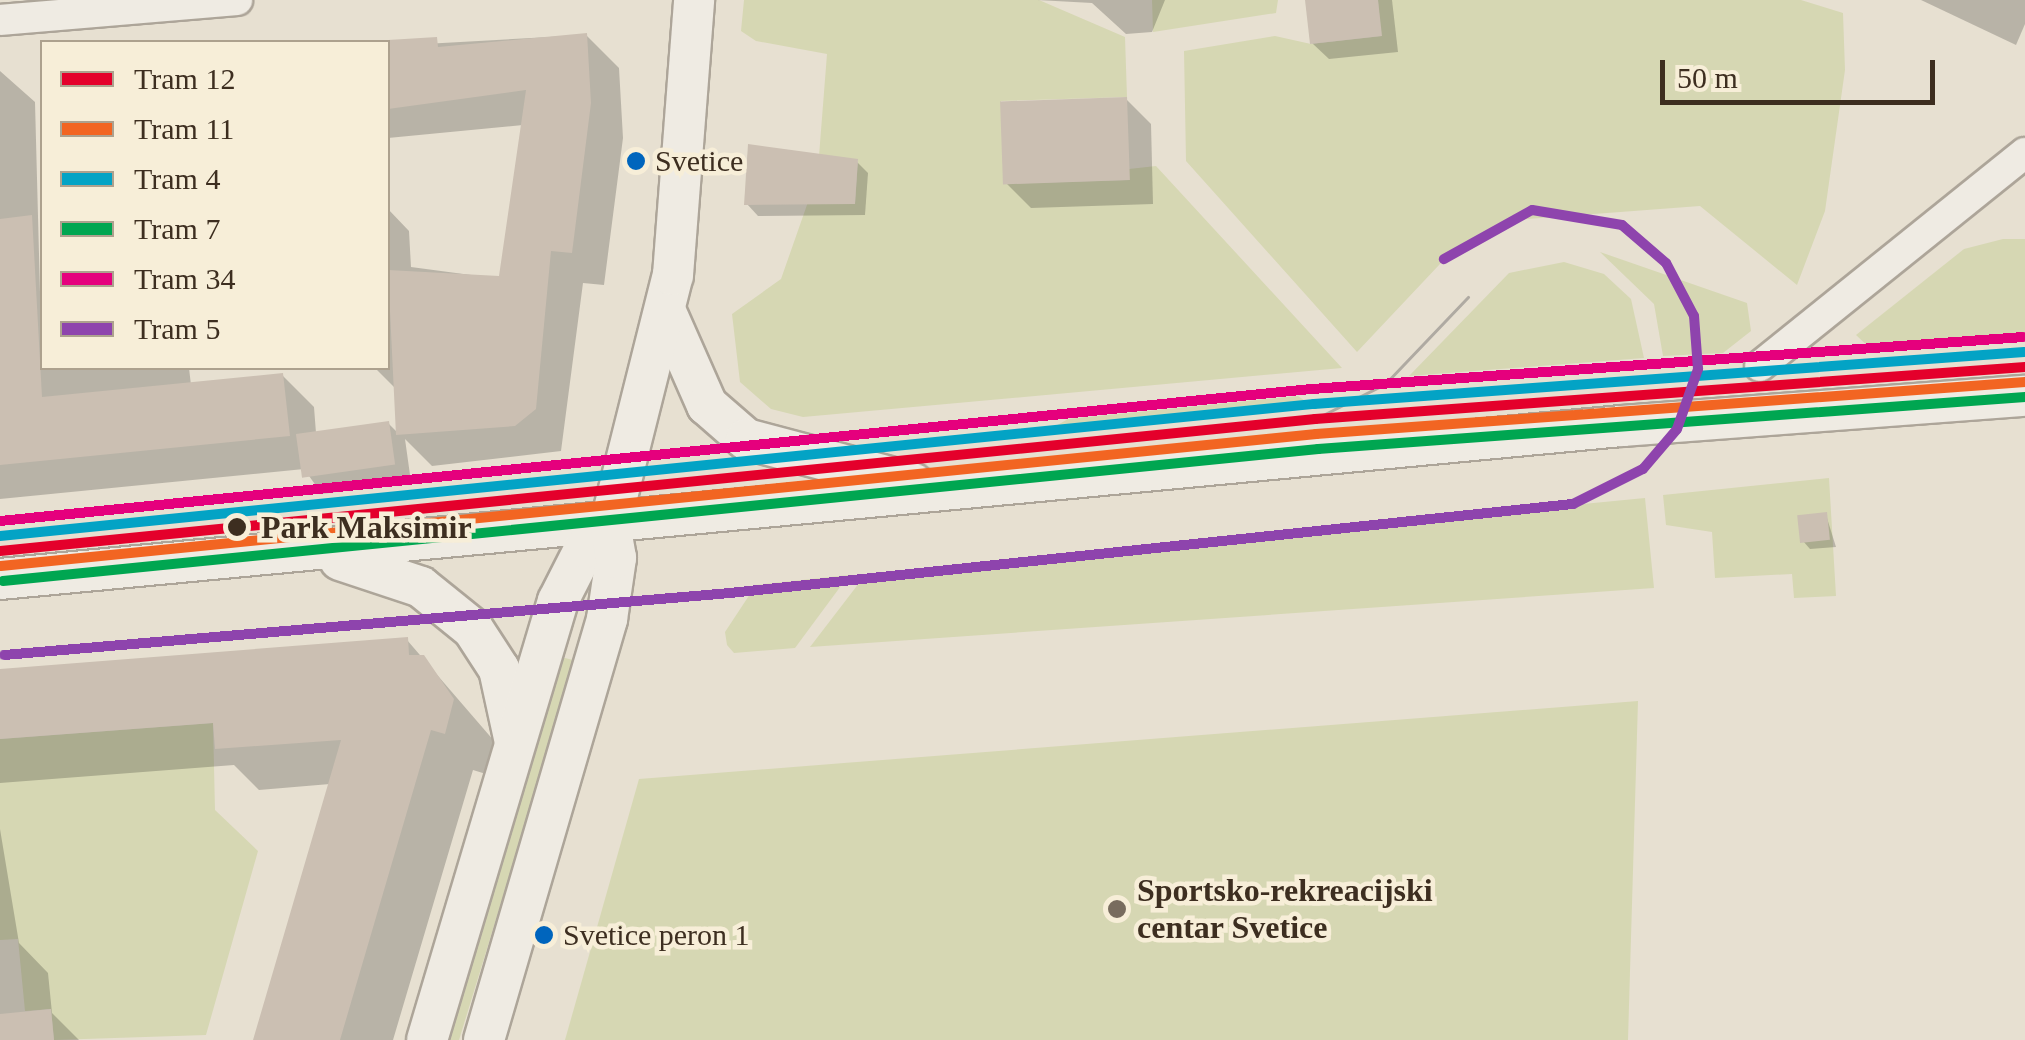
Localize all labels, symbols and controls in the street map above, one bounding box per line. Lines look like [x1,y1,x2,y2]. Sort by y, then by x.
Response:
legend [40,40,390,370]
scale bar [1665,40,1940,102]
text: 50 m [1677,61,1738,94]
text: Tram 12 [134,62,235,95]
text: Tram 11 [134,112,234,145]
place label: Svetice [655,143,743,179]
marker: Svetice [626,151,646,171]
text: Tram 4 [134,162,220,195]
text: Tram 7 [134,212,220,245]
text: Tram 34 [134,262,235,295]
text: Tram 5 [134,312,220,345]
place label: Park Maksimir [261,508,472,546]
marker: Park Maksimir [222,512,252,542]
place label: Sportsko-rekreacijski centar Svetice [1137,872,1433,947]
marker: Sportsko-rekreacijski centar Svetice [1106,898,1128,920]
place label: Svetice peron 1 [563,917,750,953]
marker: Svetice peron 1 [534,925,554,945]

